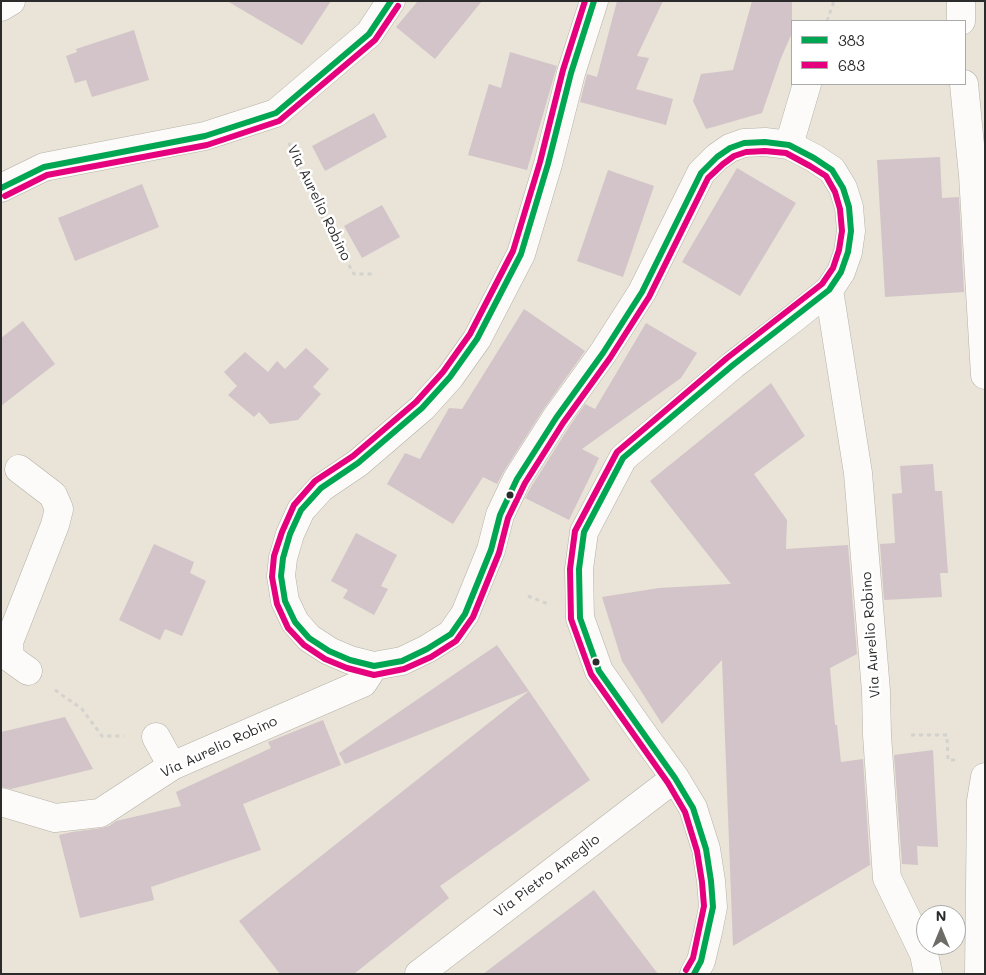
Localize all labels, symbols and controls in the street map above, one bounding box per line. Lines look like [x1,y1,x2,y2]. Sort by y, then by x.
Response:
legend [791,20,966,85]
text: 383 [838,30,865,50]
text: 683 [838,55,865,75]
street label: Via Aurelio Robino [284,142,354,264]
unlabelled marker [505,490,515,500]
street label: Via Aurelio Robino [858,571,884,699]
unlabelled marker [591,657,601,667]
street label: Via Aurelio Robino [158,713,280,781]
street label: Via Pietro Ameglio [491,831,603,921]
north arrow [916,905,966,955]
text: N [936,906,946,925]

